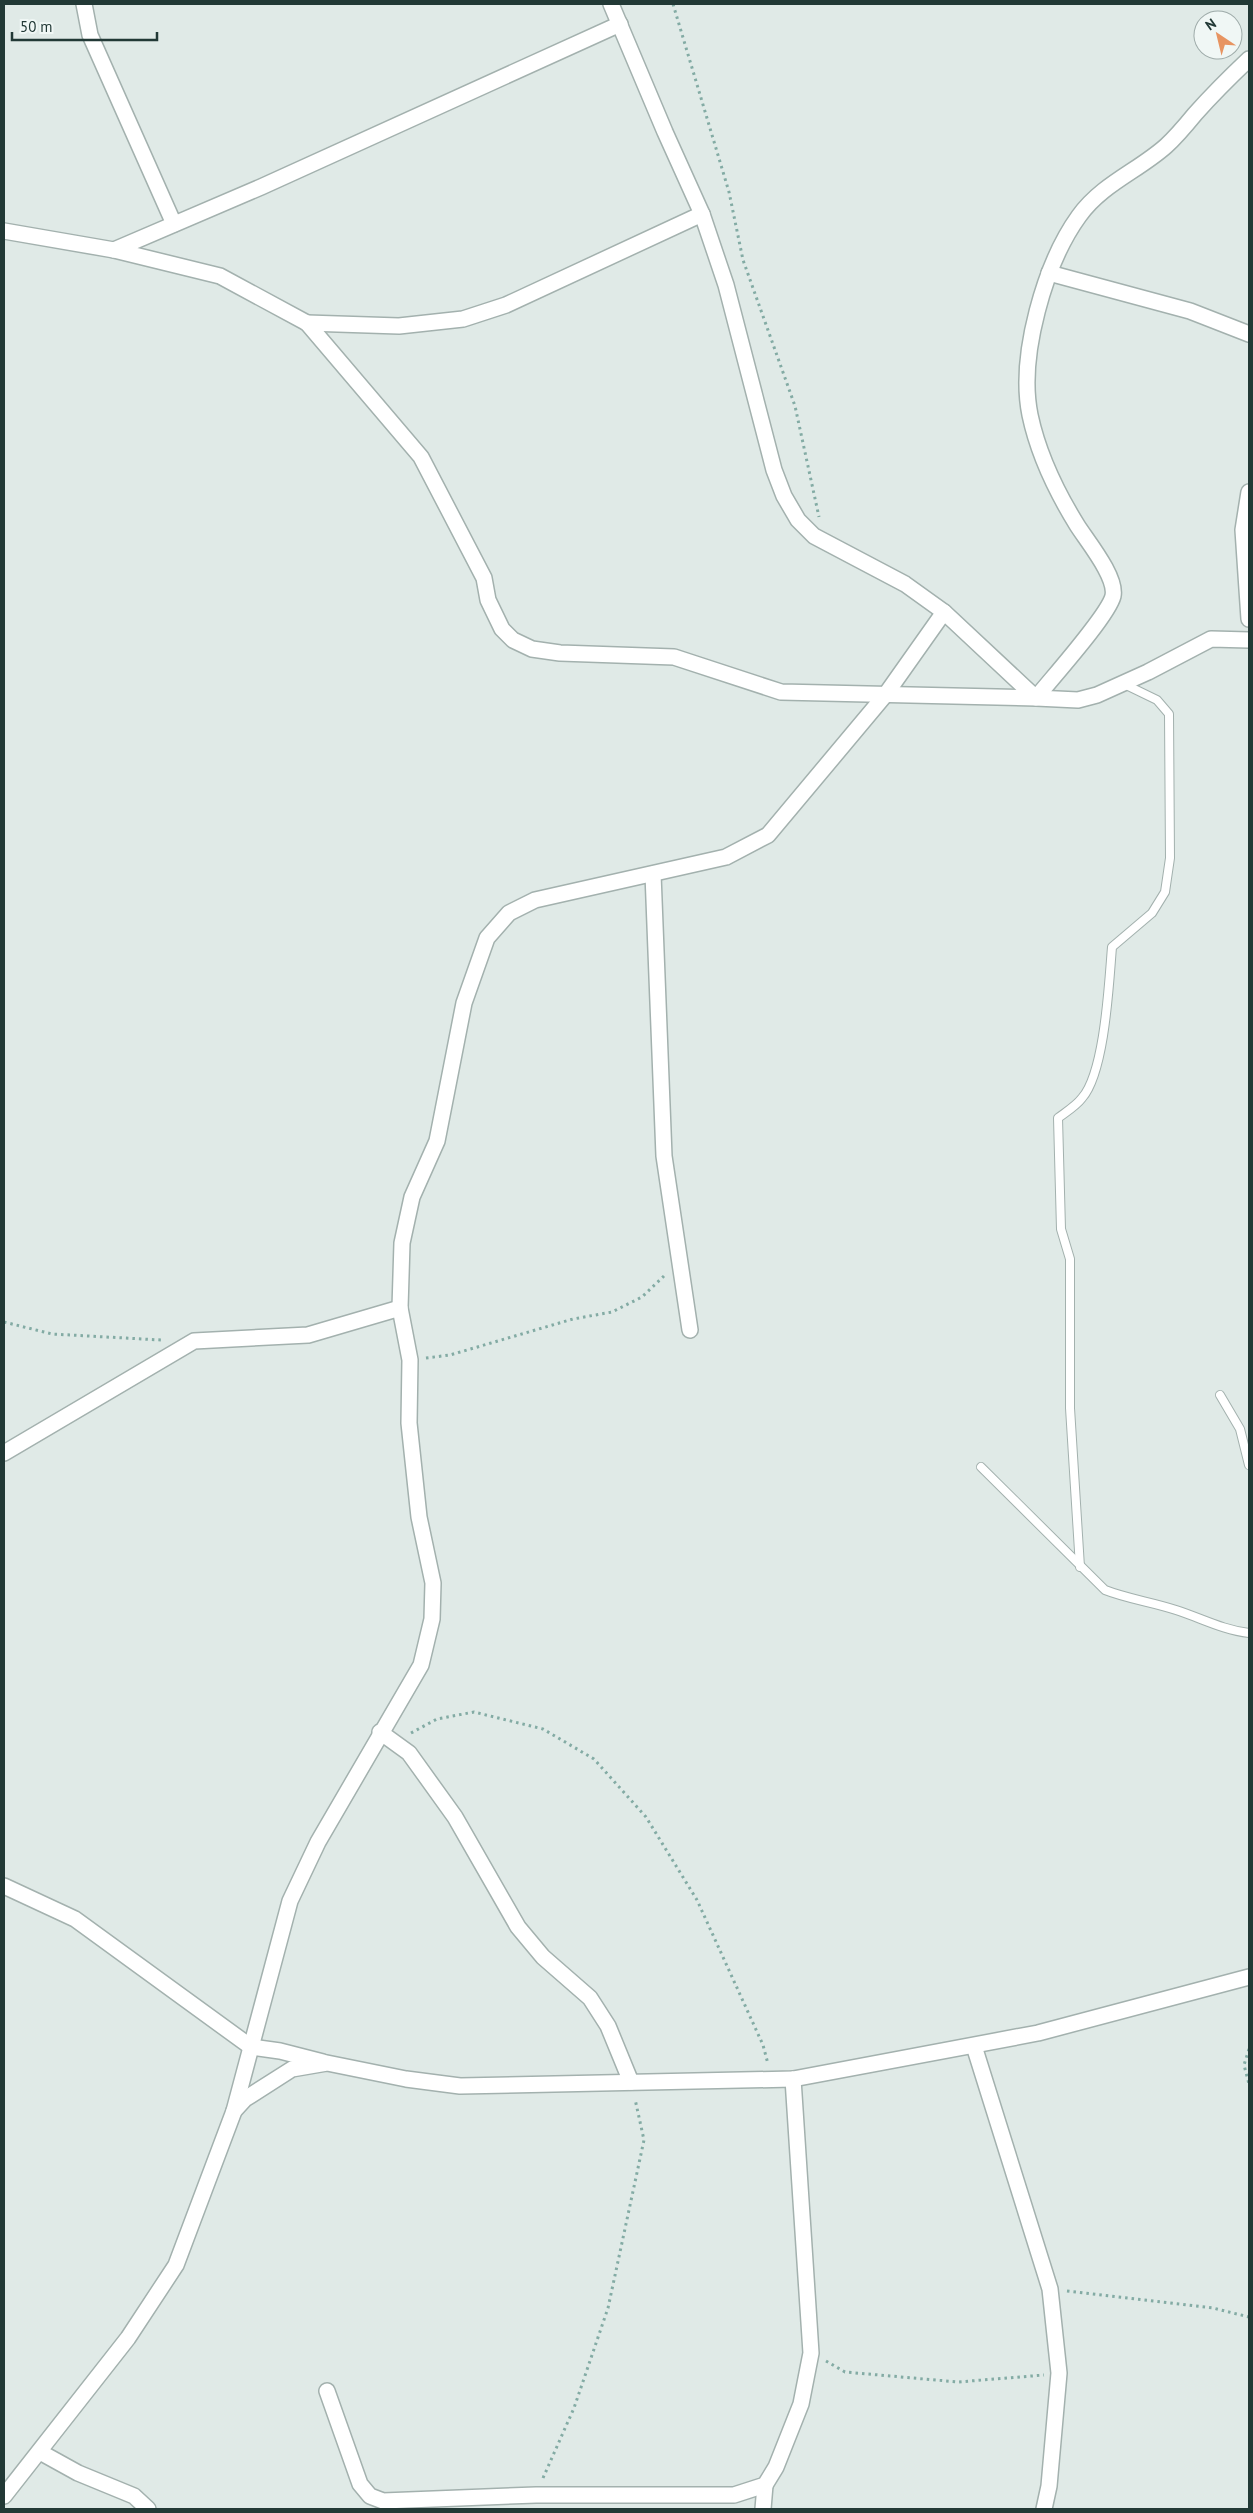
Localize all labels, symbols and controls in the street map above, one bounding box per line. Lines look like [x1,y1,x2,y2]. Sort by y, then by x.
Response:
scale bar [12,10,158,42]
north arrow [1193,10,1243,60]
text: N [1202,14,1219,34]
text: 50 m [20,17,53,36]

